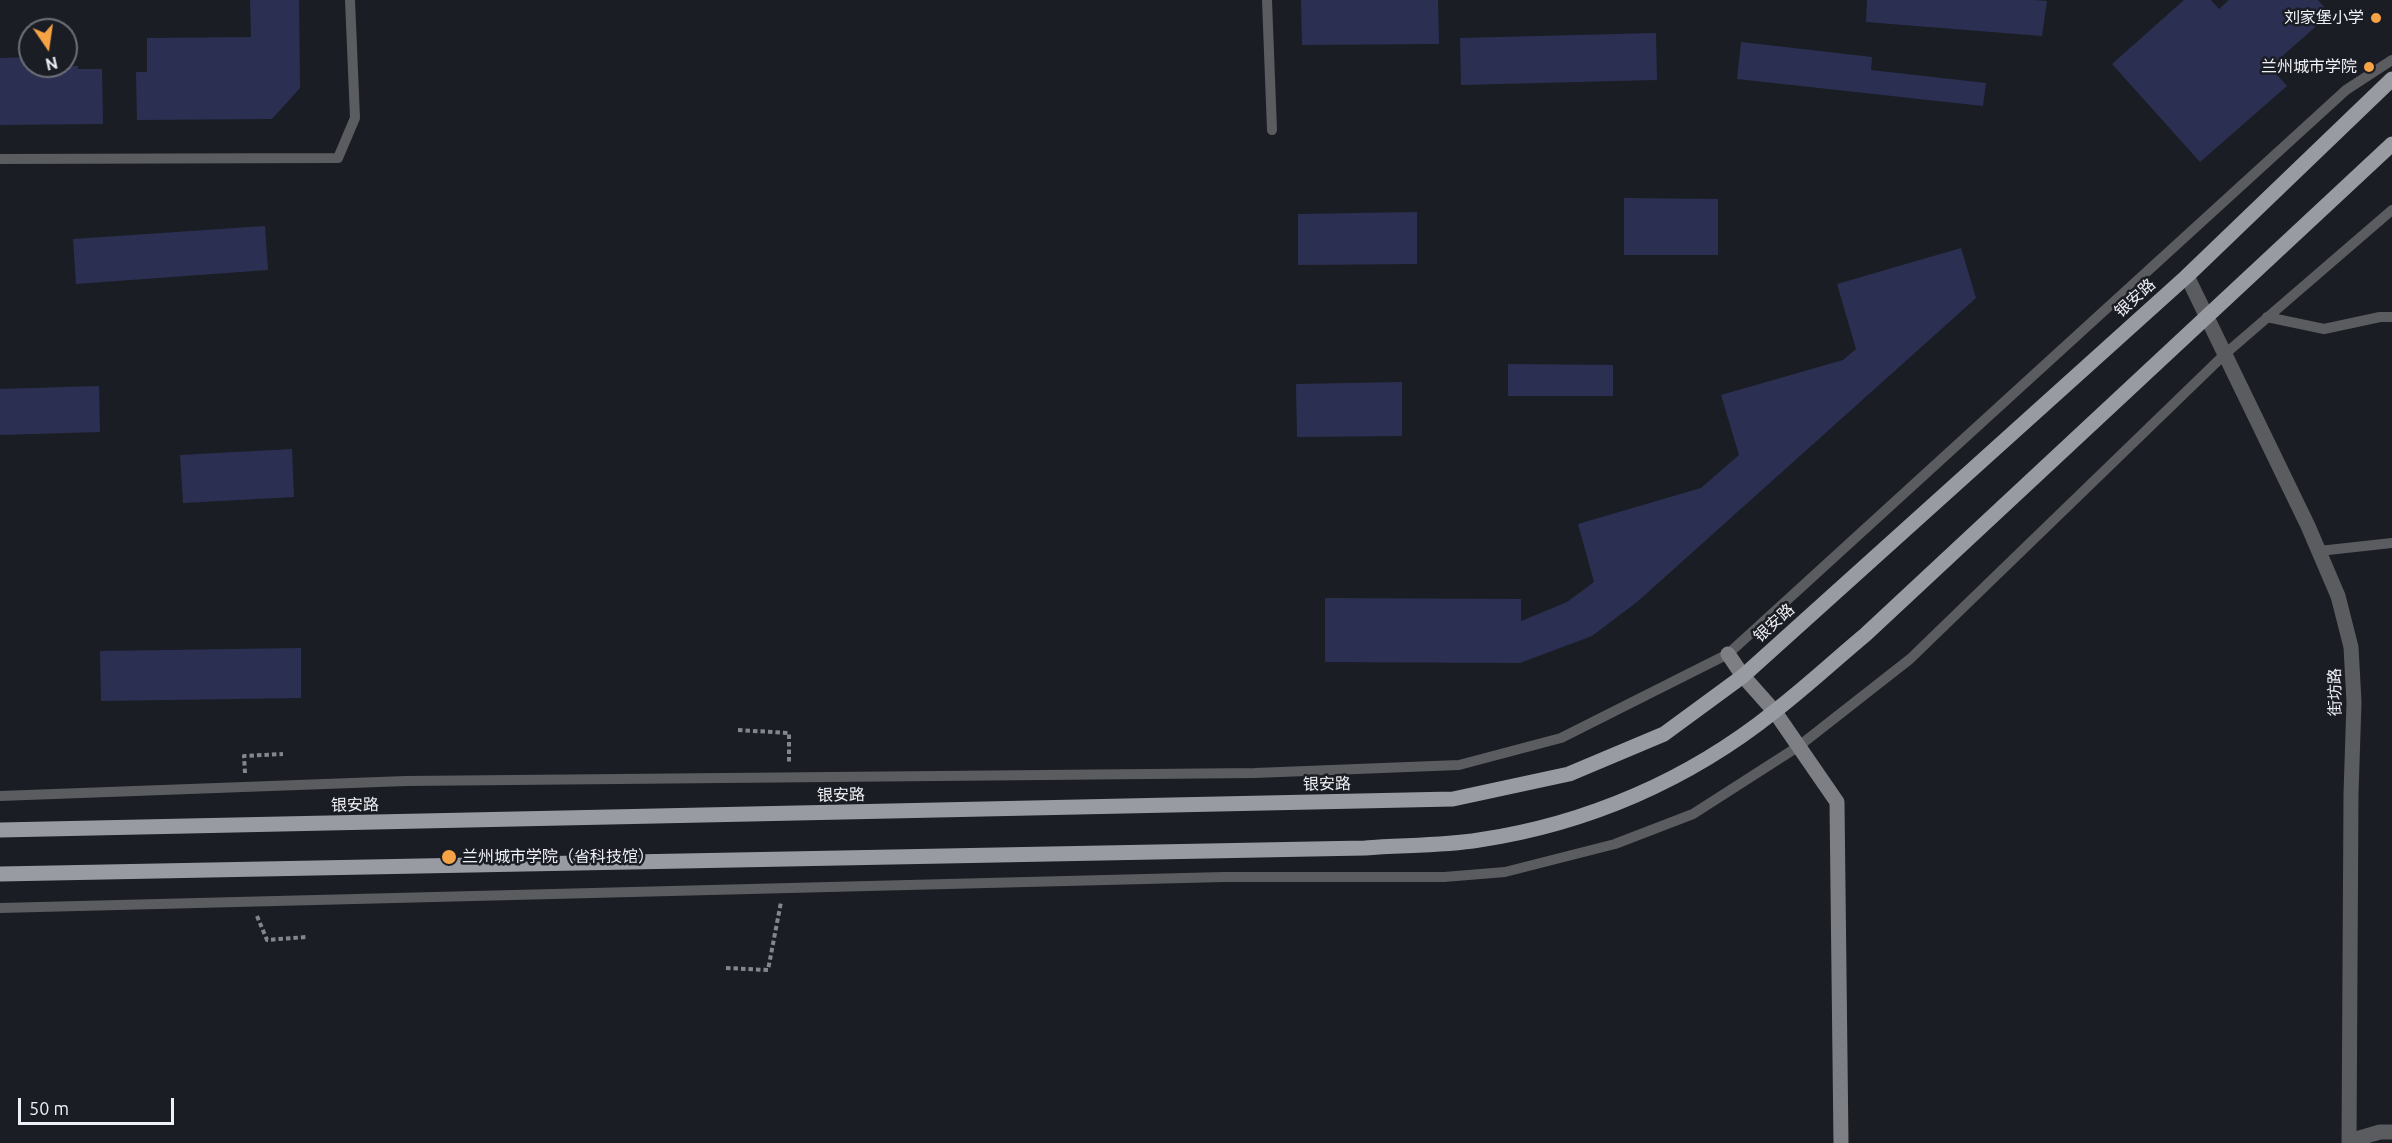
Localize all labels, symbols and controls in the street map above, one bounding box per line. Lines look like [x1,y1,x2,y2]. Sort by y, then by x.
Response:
place label: 刘家堡小学 [2284,8,2364,28]
marker: 刘家堡小学 [2369,11,2383,25]
north arrow [18,18,78,78]
text: N [44,53,59,74]
place label: 兰州城市学院 [2261,57,2357,77]
marker: 兰州城市学院 [2362,60,2376,74]
street label: 银安路 [2111,275,2159,321]
street label: 银安路 [1750,600,1798,646]
street label: 街坊路 [2325,668,2345,716]
street label: 银安路 [1303,774,1351,794]
street label: 银安路 [817,785,865,805]
street label: 银安路 [331,795,379,815]
place label: 兰州城市学院（省科技馆） [462,847,654,867]
marker: 兰州城市学院（省科技馆） [440,848,458,866]
scale bar [21,1086,177,1124]
text: 50 m [29,1098,69,1118]

